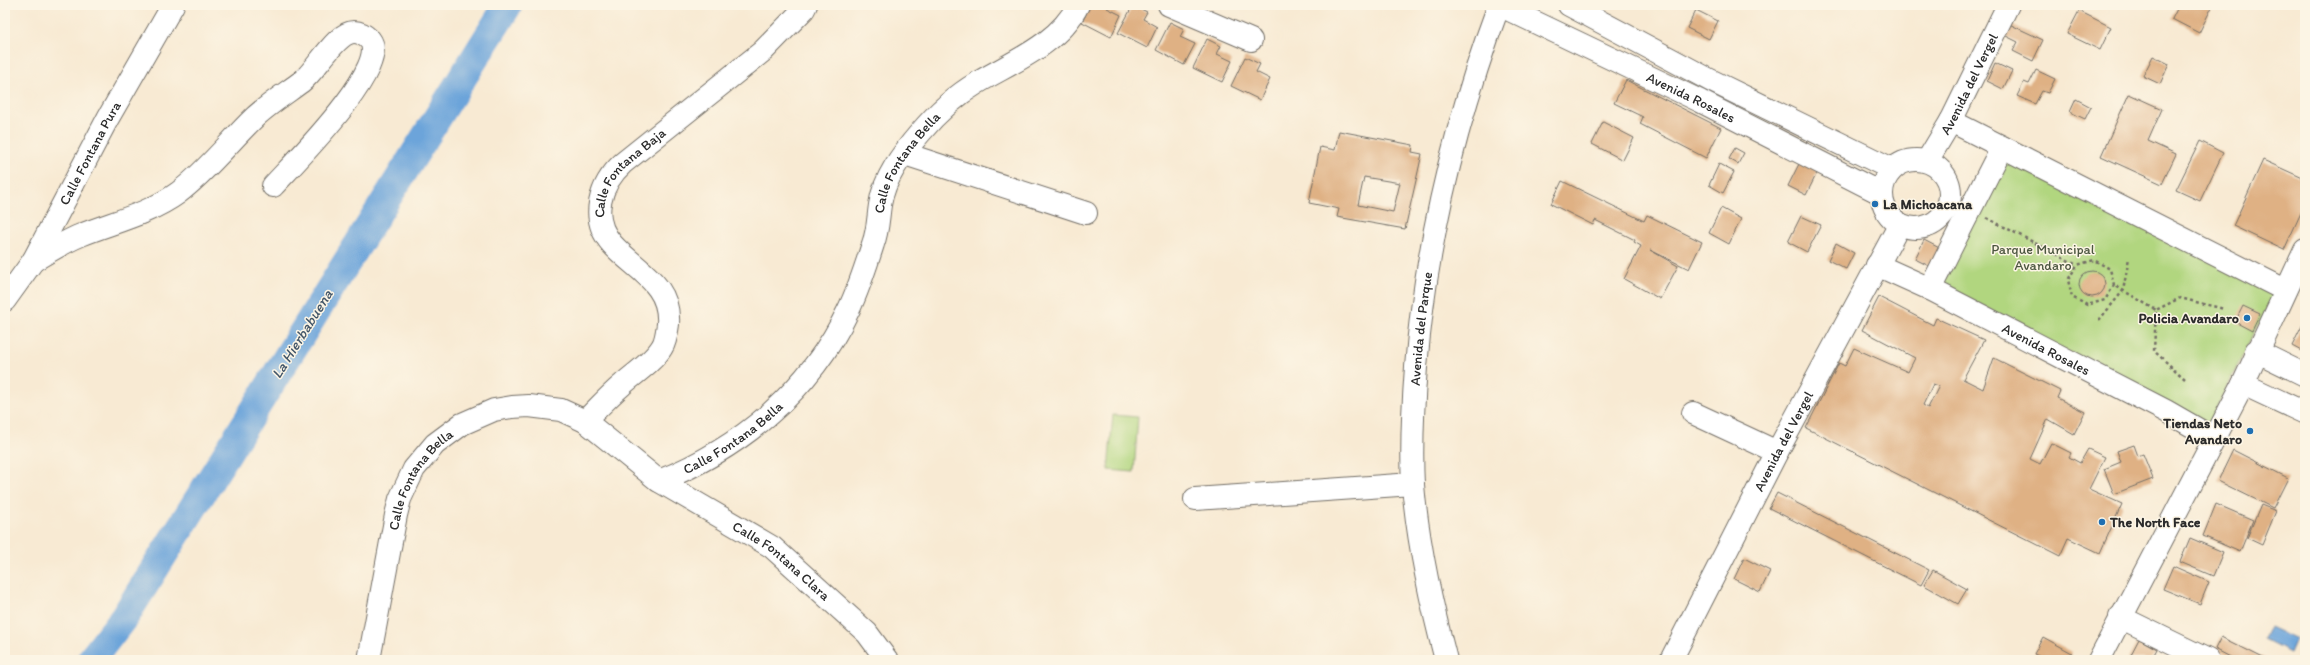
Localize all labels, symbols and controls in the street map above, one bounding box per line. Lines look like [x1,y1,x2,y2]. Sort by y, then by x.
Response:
street label: Avenida del Vergel [1936,30,2001,137]
street label: Avenida Rosales [1644,68,1738,126]
street label: Calle Fontana Pura [55,97,125,208]
street label: Calle Fontana Bella [870,107,944,214]
street label: Calle Fontana Baja [591,124,669,218]
place label: La Michoacana [1883,196,1973,213]
marker: La Michoacana [1870,199,1880,209]
park label: Parque Municipal Avandaro [1991,241,2095,274]
street label: Avenida del Parque [1406,270,1436,386]
water label: La Hierbabuena [268,286,337,382]
place label: Policia Avandaro [2139,310,2239,327]
marker: Policia Avandaro [2242,313,2252,323]
street label: Avenida Rosales [1999,319,2093,379]
street label: Avenida del Vergel [1750,388,1817,494]
street label: Calle Fontana Bella [680,397,787,478]
place label: Tiendas Neto Avandaro [2162,415,2242,448]
street label: Calle Fontana Bella [385,425,457,532]
marker: Tiendas Neto Avandaro [2245,426,2255,436]
place label: The North Face [2109,514,2201,531]
street label: Calle Fontana Clara [730,517,834,604]
marker: The North Face [2097,517,2107,527]

